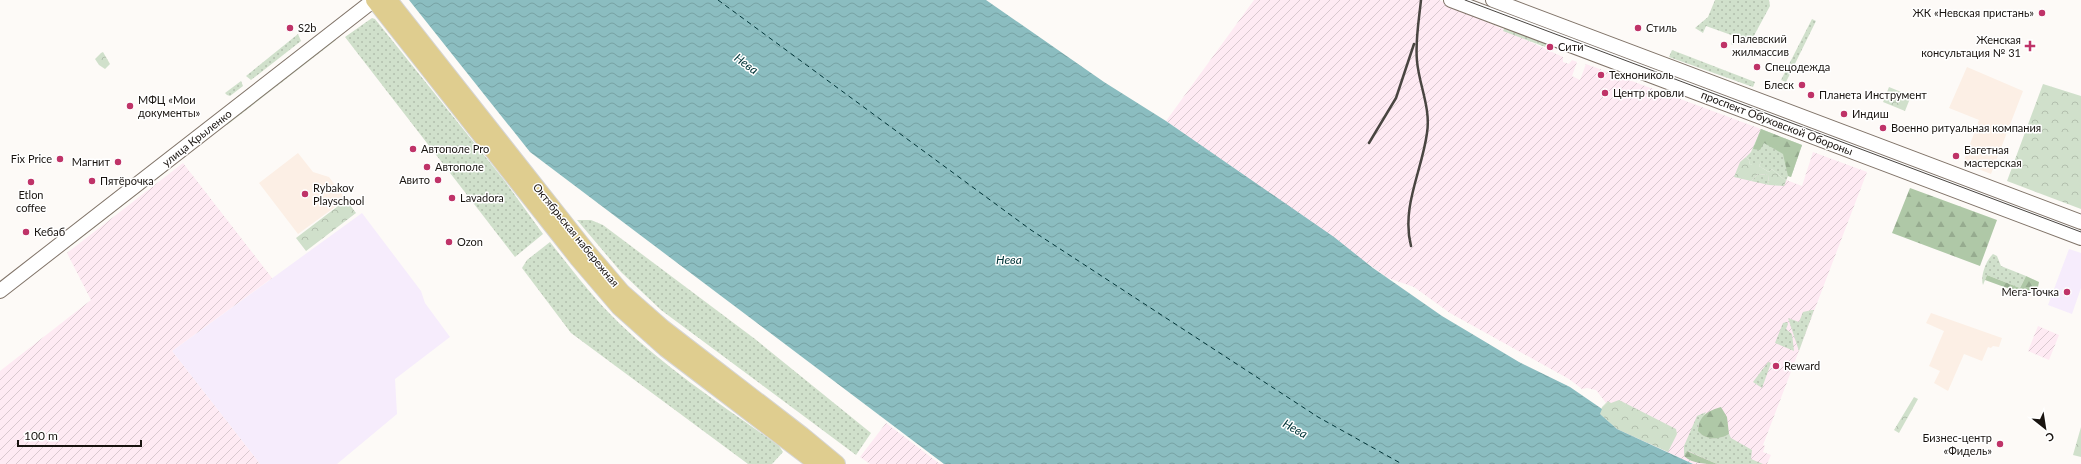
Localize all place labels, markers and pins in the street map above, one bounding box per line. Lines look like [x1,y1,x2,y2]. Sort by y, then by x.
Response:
place label: ЖК «Невская пристань» [1912,6,2034,19]
marker: ЖК «Невская пристань» [2037,8,2047,18]
place label: S2b [298,21,317,34]
place label: Стиль [1646,21,1677,34]
marker: S2b [285,23,295,33]
marker: Стиль [1633,23,1643,33]
place label: Палевский жилмассив [1732,32,1789,58]
place label: Женская консультация № 31 [1921,33,2021,59]
place label: Сити [1558,40,1584,53]
marker: Палевский жилмассив [1719,40,1729,50]
marker: Женская консультация № 31 [2024,40,2036,52]
marker: Сити [1545,42,1555,52]
place label: Спецодежда [1765,60,1830,73]
marker: Спецодежда [1752,62,1762,72]
place label: Технониколь [1609,68,1674,81]
marker: Технониколь [1596,70,1606,80]
place label: Блеск [1764,78,1794,91]
marker: Блеск [1797,80,1807,90]
place label: Центр кровли [1613,86,1684,99]
marker: Центр кровли [1600,88,1610,98]
place label: Планета Инструмент [1819,88,1927,101]
marker: Планета Инструмент [1806,90,1816,100]
place label: МФЦ «Мои документы» [138,93,201,119]
marker: МФЦ «Мои документы» [125,101,135,111]
place label: Индиш [1852,107,1889,120]
marker: Индиш [1839,109,1849,119]
place label: Военно ритуальная компания [1891,121,2041,134]
marker: Военно ритуальная компания [1878,123,1888,133]
place label: Автополе Pro [421,142,489,155]
place label: Багетная мастерская [1964,143,2022,169]
marker: Автополе Pro [408,144,418,154]
marker: Багетная мастерская [1951,151,1961,161]
place label: Fix Price [11,152,52,165]
marker: Fix Price [55,154,65,164]
place label: Магнит [72,155,110,168]
marker: Магнит [113,157,123,167]
place label: Автополе [435,160,484,173]
marker: Автополе [422,162,432,172]
place label: Авито [399,173,430,186]
place label: Пятёрочка [100,174,154,187]
marker: Авито [433,175,443,185]
marker: Пятёрочка [87,176,97,186]
marker: Etlon coffee [26,177,36,187]
place label: Rybakov Playschool [313,181,364,207]
place label: Etlon coffee [16,188,46,214]
marker: Rybakov Playschool [300,189,310,199]
place label: Lavadora [460,191,504,204]
marker: Lavadora [447,193,457,203]
place label: Кебаб [34,225,65,238]
marker: Кебаб [21,227,31,237]
place label: Ozon [457,235,483,248]
marker: Ozon [444,237,454,247]
place label: Мега-Точка [2002,285,2059,298]
marker: Мега-Точка [2062,287,2072,297]
place label: Reward [1784,359,1820,372]
marker: Reward [1771,361,1781,371]
place label: Бизнес-центр «Фидель» [1922,431,1992,457]
marker: Бизнес-центр «Фидель» [1995,439,2005,449]

